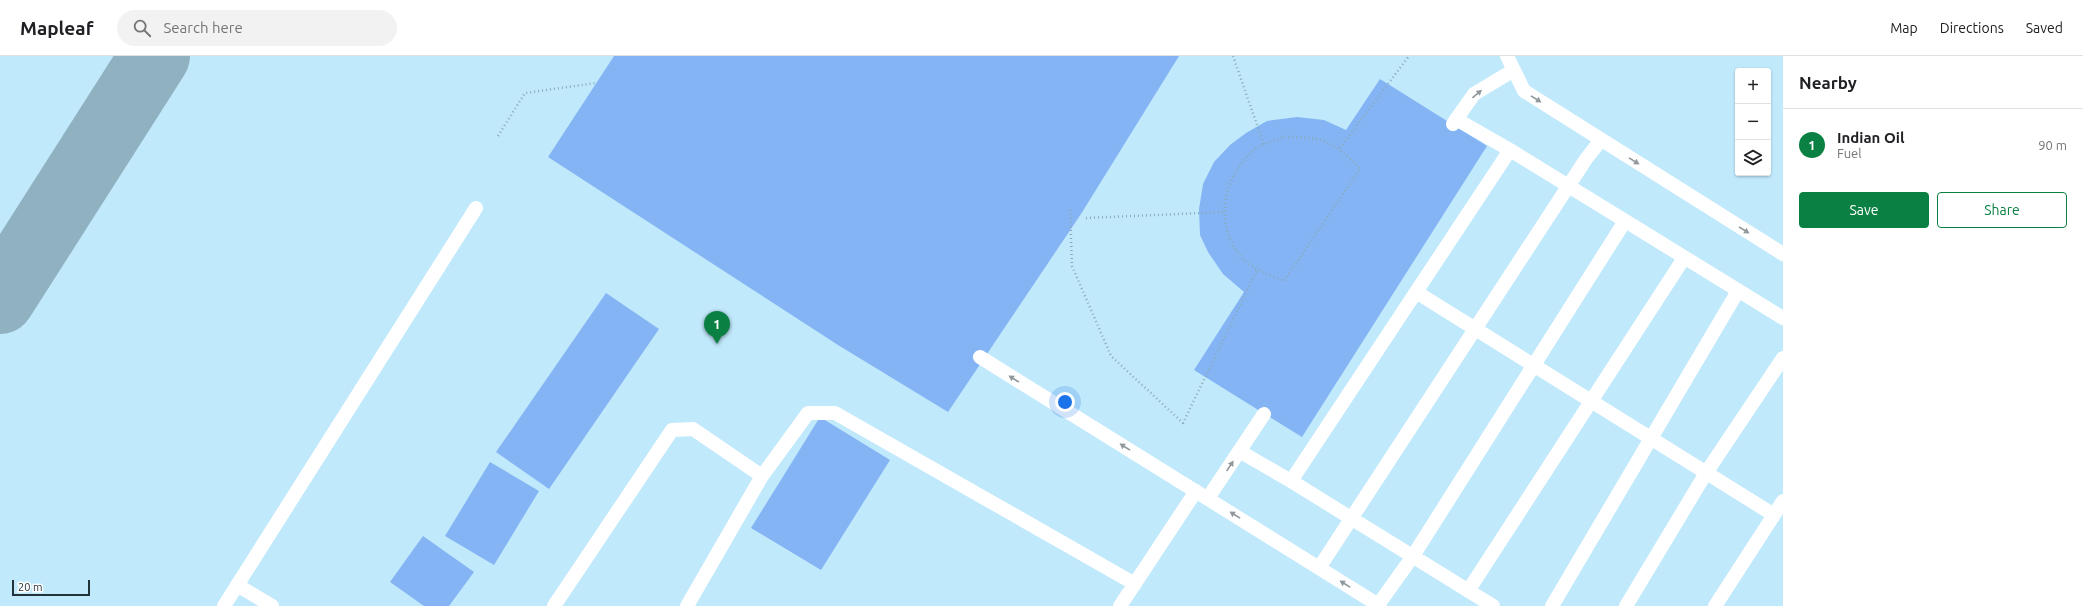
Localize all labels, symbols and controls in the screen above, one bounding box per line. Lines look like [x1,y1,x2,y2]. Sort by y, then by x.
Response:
search box [117,10,397,46]
text: Mapleaf [20,17,93,39]
icon: search [131,17,153,39]
text: Search here [163,19,243,36]
text: Map [1890,20,1918,36]
text: Directions [1940,20,2004,36]
text: Saved [2026,20,2063,36]
map controls [1735,68,1771,176]
button: + [1735,68,1771,104]
text: Nearby [1799,73,1857,92]
one-way arrow [1471,89,1482,98]
one-way arrow [1530,95,1542,102]
button: − [1735,104,1771,140]
text: Indian Oil [1837,129,1904,146]
text: 1 [1808,138,1816,152]
text: 90 m [2038,138,2067,152]
button: layers [1735,140,1771,176]
text: Fuel [1837,146,1862,160]
one-way arrow [1628,157,1640,164]
button: Save [1799,192,1929,228]
button: Share [1937,192,2067,228]
one-way arrow [1738,226,1750,233]
pin: 1 [704,311,730,344]
one-way arrow [1008,375,1020,382]
your location [1055,392,1075,412]
one-way arrow [1119,443,1131,450]
one-way arrow [1226,460,1233,471]
one-way arrow [1229,512,1241,519]
scale bar [12,578,90,597]
text: 20 m [18,581,42,593]
one-way arrow [1339,581,1351,588]

